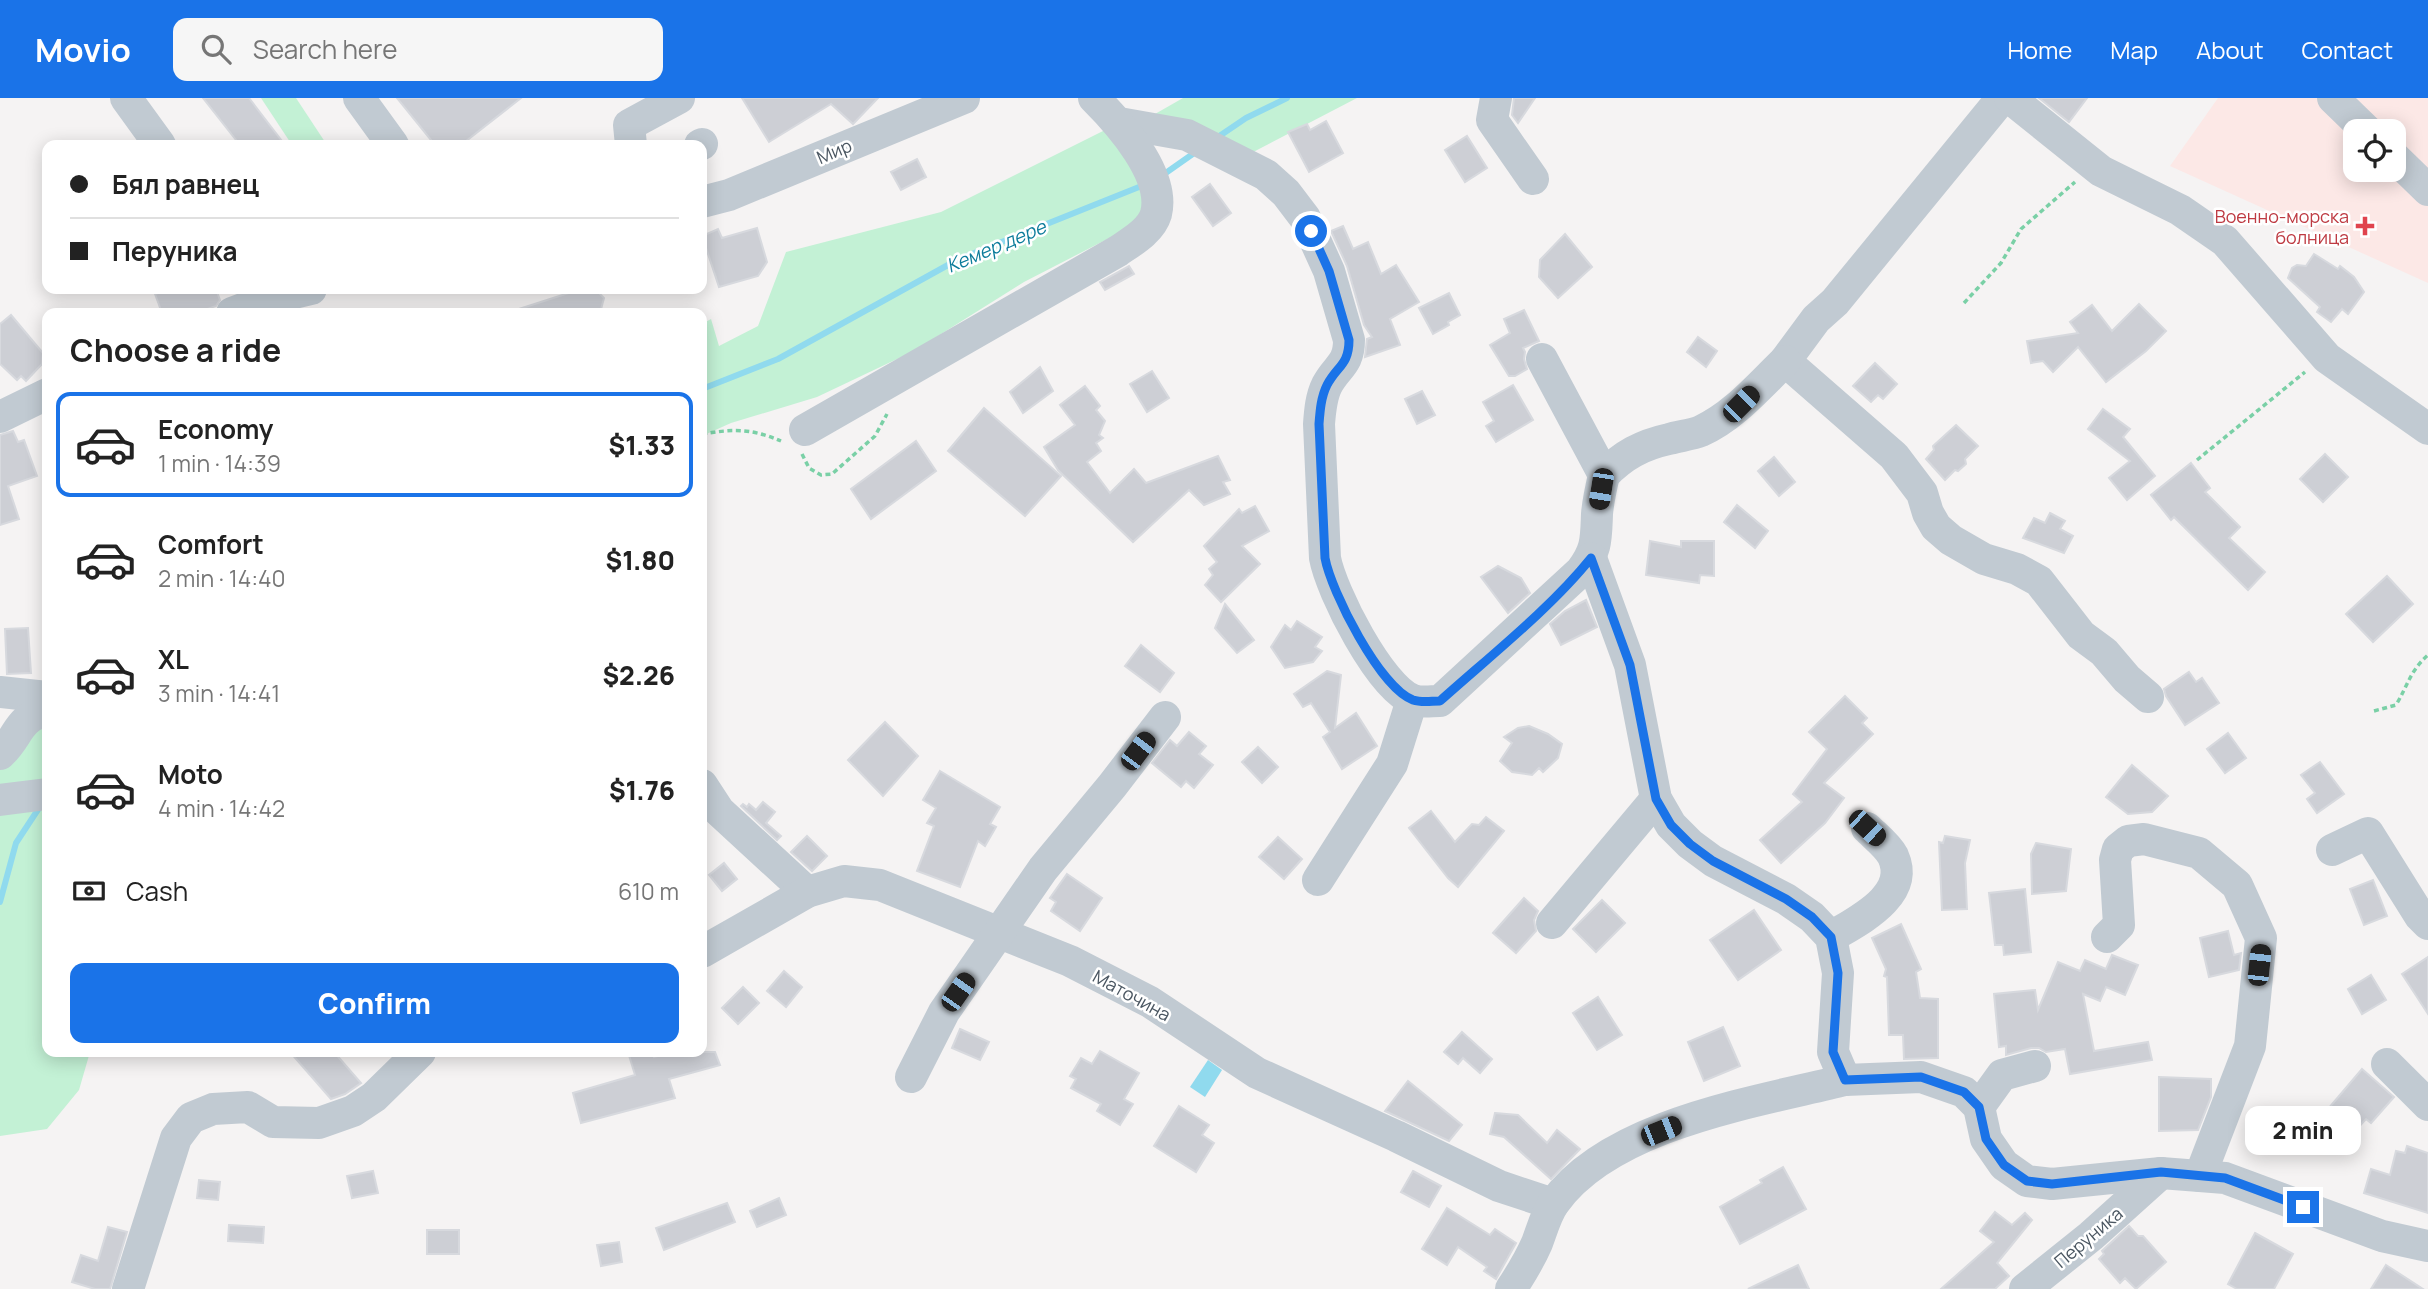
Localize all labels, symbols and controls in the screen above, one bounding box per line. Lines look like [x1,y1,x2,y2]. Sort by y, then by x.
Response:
search box [173,18,663,81]
text: Movio [35,27,131,72]
icon: search [197,30,235,68]
text: Search here [253,31,397,67]
text: Home [2007,33,2072,66]
text: Map [2110,33,2158,66]
text: About [2196,33,2264,66]
text: Contact [2302,33,2393,66]
map controls [2343,119,2406,182]
button: locate [2343,119,2406,182]
street label: Мир [813,133,855,169]
text: Бял равнец [112,166,259,202]
place label: Военно-морска болница [2215,204,2349,249]
water label: Кемер дере [942,213,1051,279]
route start [1295,215,1327,247]
marker: Военно-морска болница [2355,216,2375,236]
text: Перуника [112,233,237,269]
text: Choose a ride [70,328,281,372]
car [1719,382,1764,426]
text: Economy [158,411,273,447]
icon: car [74,413,137,476]
text: $1.33 [609,427,675,463]
text: 1 min · 14:39 [158,447,281,479]
car [1588,467,1615,511]
text: Comfort [158,526,264,562]
icon: car [74,528,137,591]
text: $1.80 [606,542,675,578]
text: 2 min · 14:40 [158,562,286,594]
text: XL [158,641,189,677]
icon: car [74,643,137,706]
text: $2.26 [602,657,675,693]
text: 3 min · 14:41 [158,677,280,709]
car [1117,728,1160,774]
text: Moto [158,756,223,792]
icon: car [74,758,137,821]
text: $1.76 [609,772,675,808]
text: 4 min · 14:42 [158,792,285,824]
car [1845,806,1890,850]
icon: cash [70,872,108,910]
text: Cash [126,873,188,909]
text: 610 m [618,875,679,907]
car [2247,943,2272,987]
button: Confirm [70,963,679,1043]
street label: Маточина [1089,964,1175,1026]
car [938,969,979,1015]
callout: 2 min [2245,1105,2361,1154]
car [1638,1113,1685,1149]
text: 2 min [2273,1114,2334,1146]
route end [2287,1191,2319,1223]
street label: Перуника [2049,1201,2127,1273]

